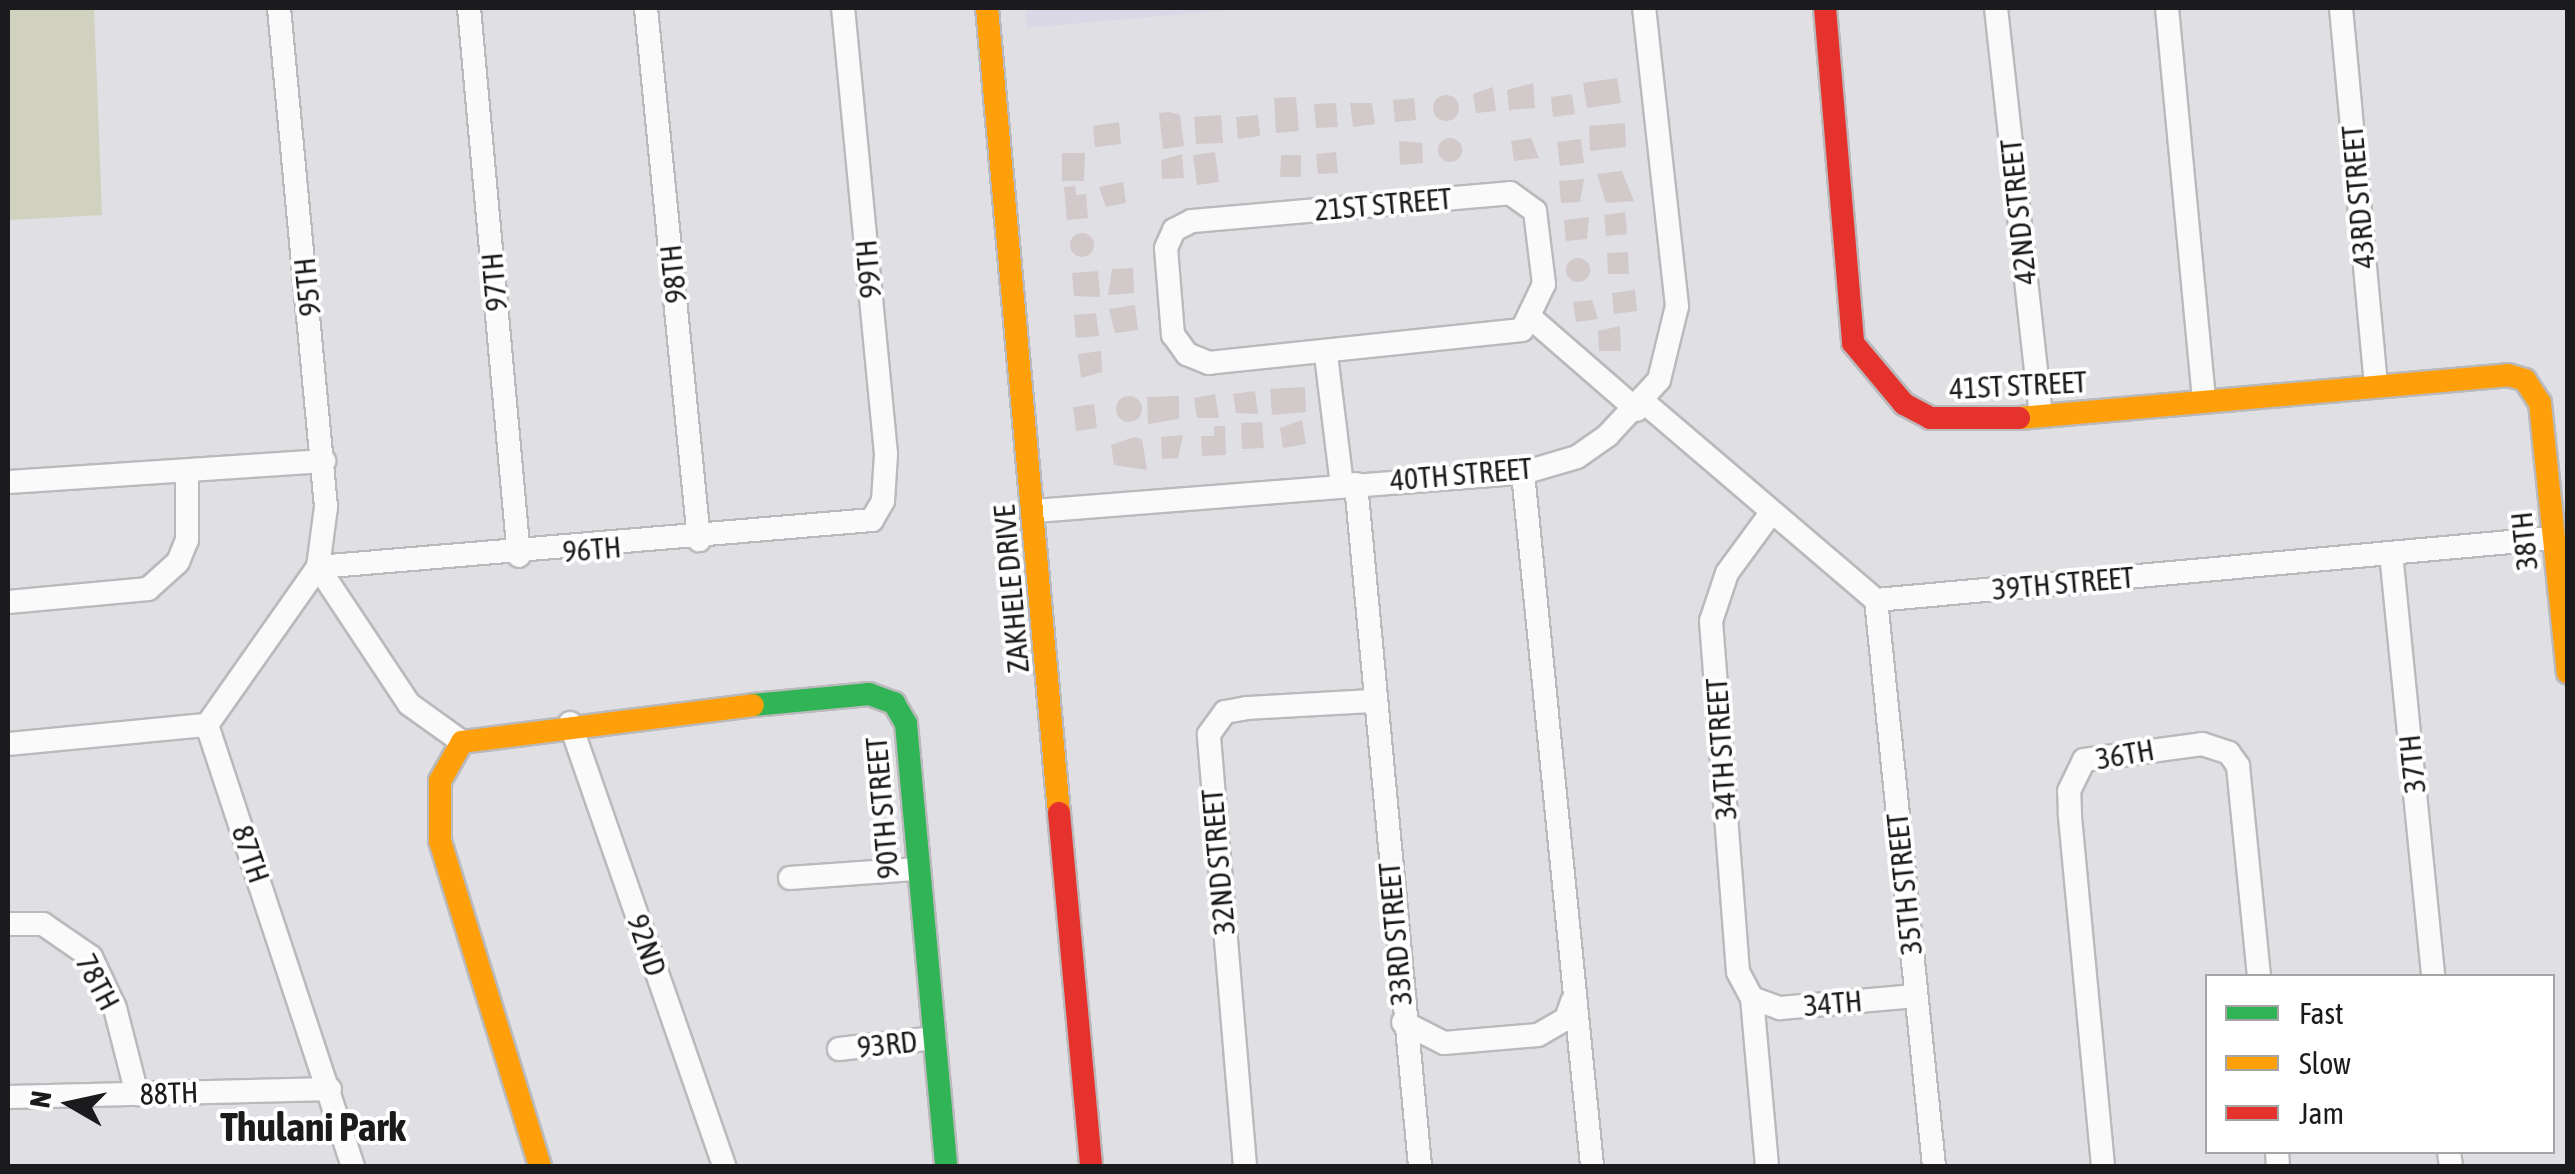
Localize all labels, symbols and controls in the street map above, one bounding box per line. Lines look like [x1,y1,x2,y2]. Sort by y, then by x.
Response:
street label: 43RD STREET [2334,124,2382,270]
street label: 42ND STREET [1992,137,2044,287]
street label: 21ST STREET [1313,180,1453,228]
street label: 99TH [848,238,888,300]
street label: 98TH [652,243,694,305]
street label: 97TH [474,251,514,313]
street label: 95TH [286,256,328,318]
street label: 41ST STREET [1948,363,2088,407]
street label: 40TH STREET [1388,450,1534,498]
street label: ZAKHELE DRIVE [986,503,1036,675]
street label: 38TH [2503,510,2545,572]
street label: 96TH [561,529,623,569]
street label: 39TH STREET [1990,559,2136,607]
street label: 34TH STREET [1698,677,1744,821]
street label: 36TH [2093,731,2157,777]
street label: 37TH [2391,733,2433,795]
street label: 90TH STREET [858,735,906,881]
street label: 32ND STREET [1194,788,1242,936]
street label: 35TH STREET [1879,811,1929,957]
street label: 87TH [224,820,278,888]
street label: 33RD STREET [1371,861,1419,1007]
street label: 92ND [620,909,674,981]
street label: 78TH [68,948,128,1016]
legend [2205,974,2555,1154]
street label: 34TH [1802,983,1864,1023]
text: Fast [2299,996,2344,1030]
street label: 93RD [855,1023,919,1065]
text: Slow [2299,1046,2351,1080]
north arrow [20,1054,120,1154]
street label: 88TH [139,1074,199,1112]
text: N [23,1089,57,1110]
text: Jam [2299,1096,2344,1130]
district label: Thulani Park [220,1103,406,1151]

